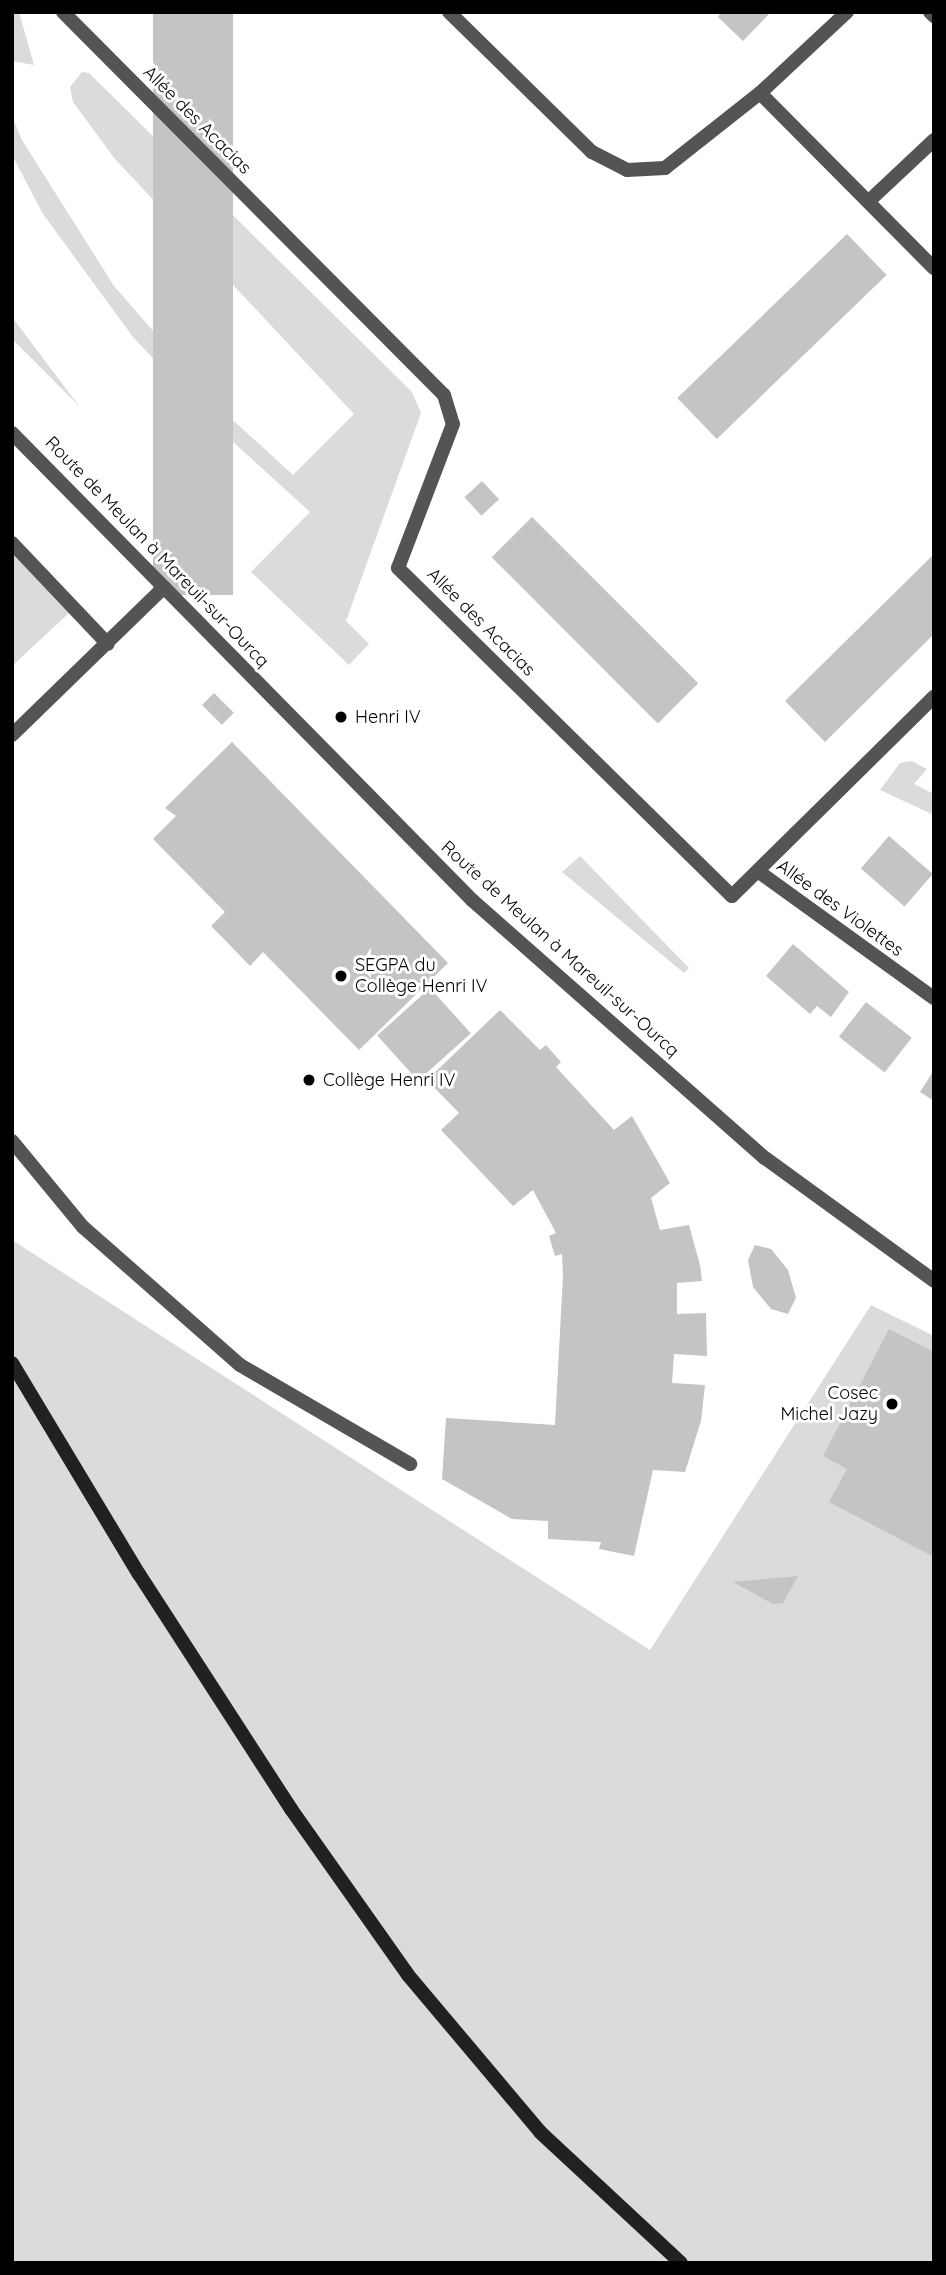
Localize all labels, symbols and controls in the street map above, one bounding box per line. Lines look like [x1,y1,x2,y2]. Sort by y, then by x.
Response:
street label: Allée des Acacias [139,62,255,178]
street label: Route de Meulan à Mareuil-sur-Ourcq [41,432,273,672]
street label: Allée des Acacias [423,564,539,680]
place label: Henri IV [355,706,421,728]
marker: Henri IV [333,709,349,725]
street label: Route de Meulan à Mareuil-sur-Ourcq [437,836,683,1062]
street label: Allée des Violettes [773,855,907,961]
place label: SEGPA du Collège Henri IV [355,955,487,998]
marker: SEGPA du Collège Henri IV [333,968,349,984]
place label: Collège Henri IV [323,1069,455,1091]
marker: Collège Henri IV [301,1072,317,1088]
place label: Cosec Michel Jazy [780,1383,878,1426]
marker: Cosec Michel Jazy [884,1396,900,1412]

